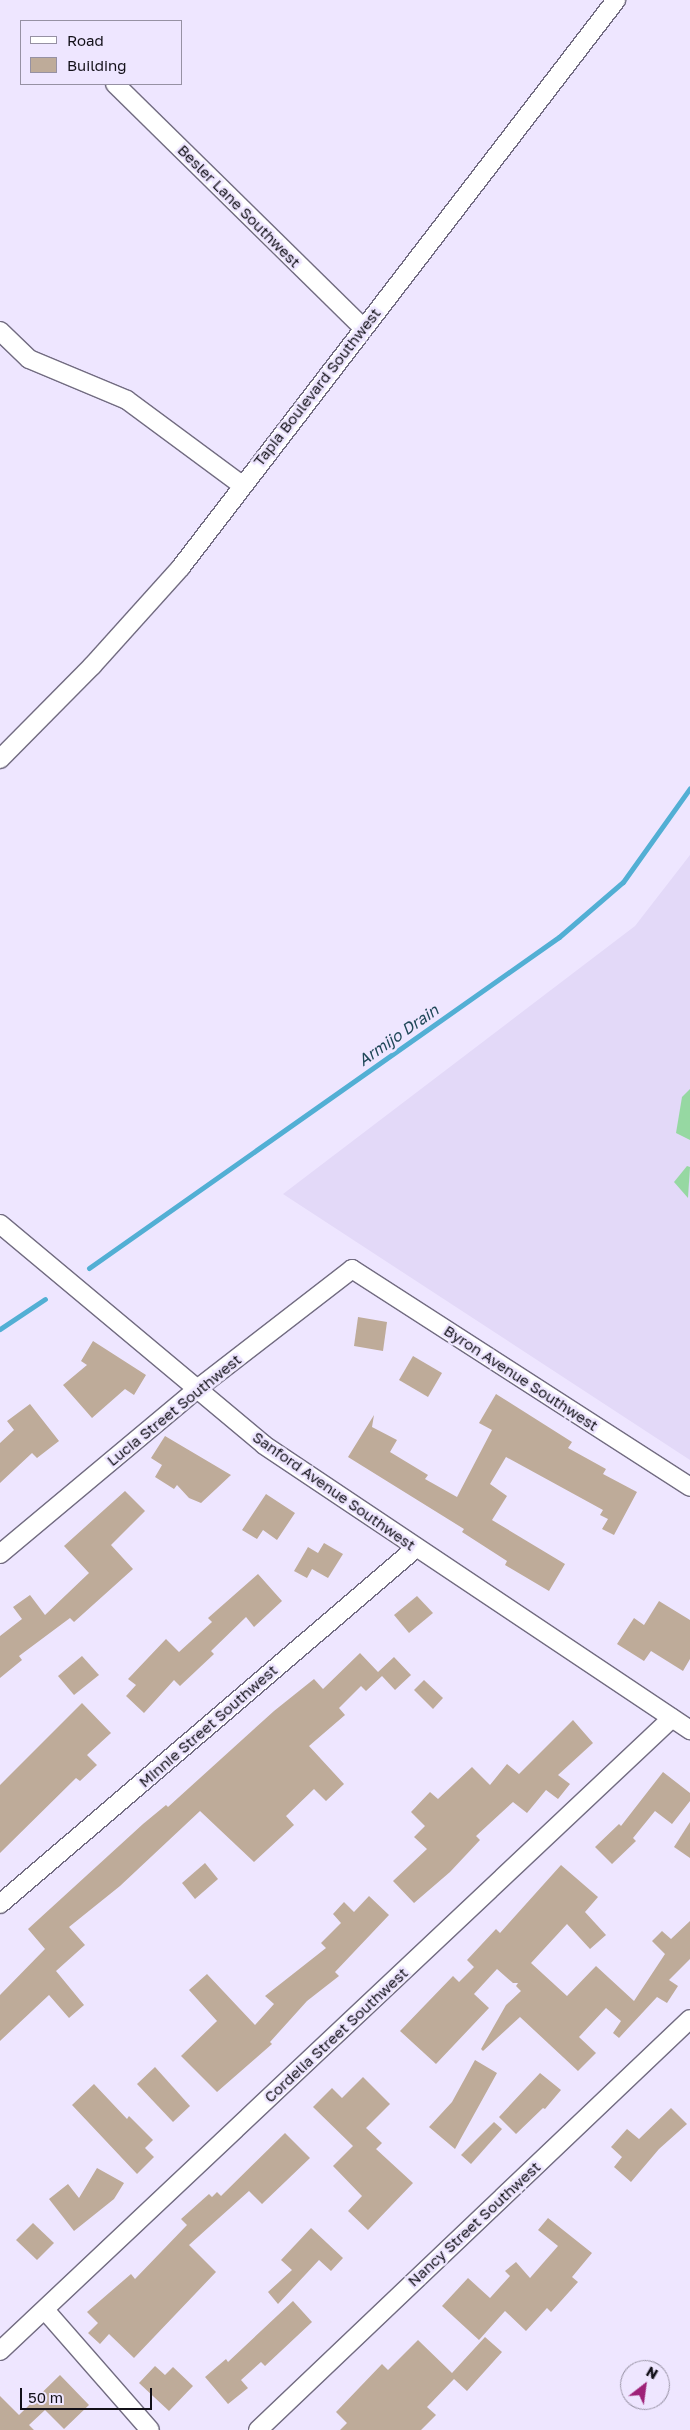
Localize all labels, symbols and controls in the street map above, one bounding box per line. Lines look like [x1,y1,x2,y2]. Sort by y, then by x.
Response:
legend [20,20,182,85]
text: Road [67,31,104,49]
text: Building [67,56,127,74]
street label: Besler Lane Southwest [174,141,304,271]
street label: Tapia Boulevard Southwest [250,304,384,470]
water label: Armijo Drain [354,1000,442,1070]
street label: Byron Avenue Southwest [441,1321,601,1435]
street label: Lucia Street Southwest [103,1350,245,1470]
street label: Sanford Avenue Southwest [249,1428,419,1554]
street label: Minnie Street Southwest [135,1661,281,1791]
street label: Cordelia Street Southwest [261,1964,411,2106]
street label: Nancy Street Southwest [404,2158,544,2290]
north arrow [620,2360,670,2410]
text: N [643,2362,661,2382]
scale bar [22,2378,155,2410]
text: 50 m [28,2388,63,2406]

